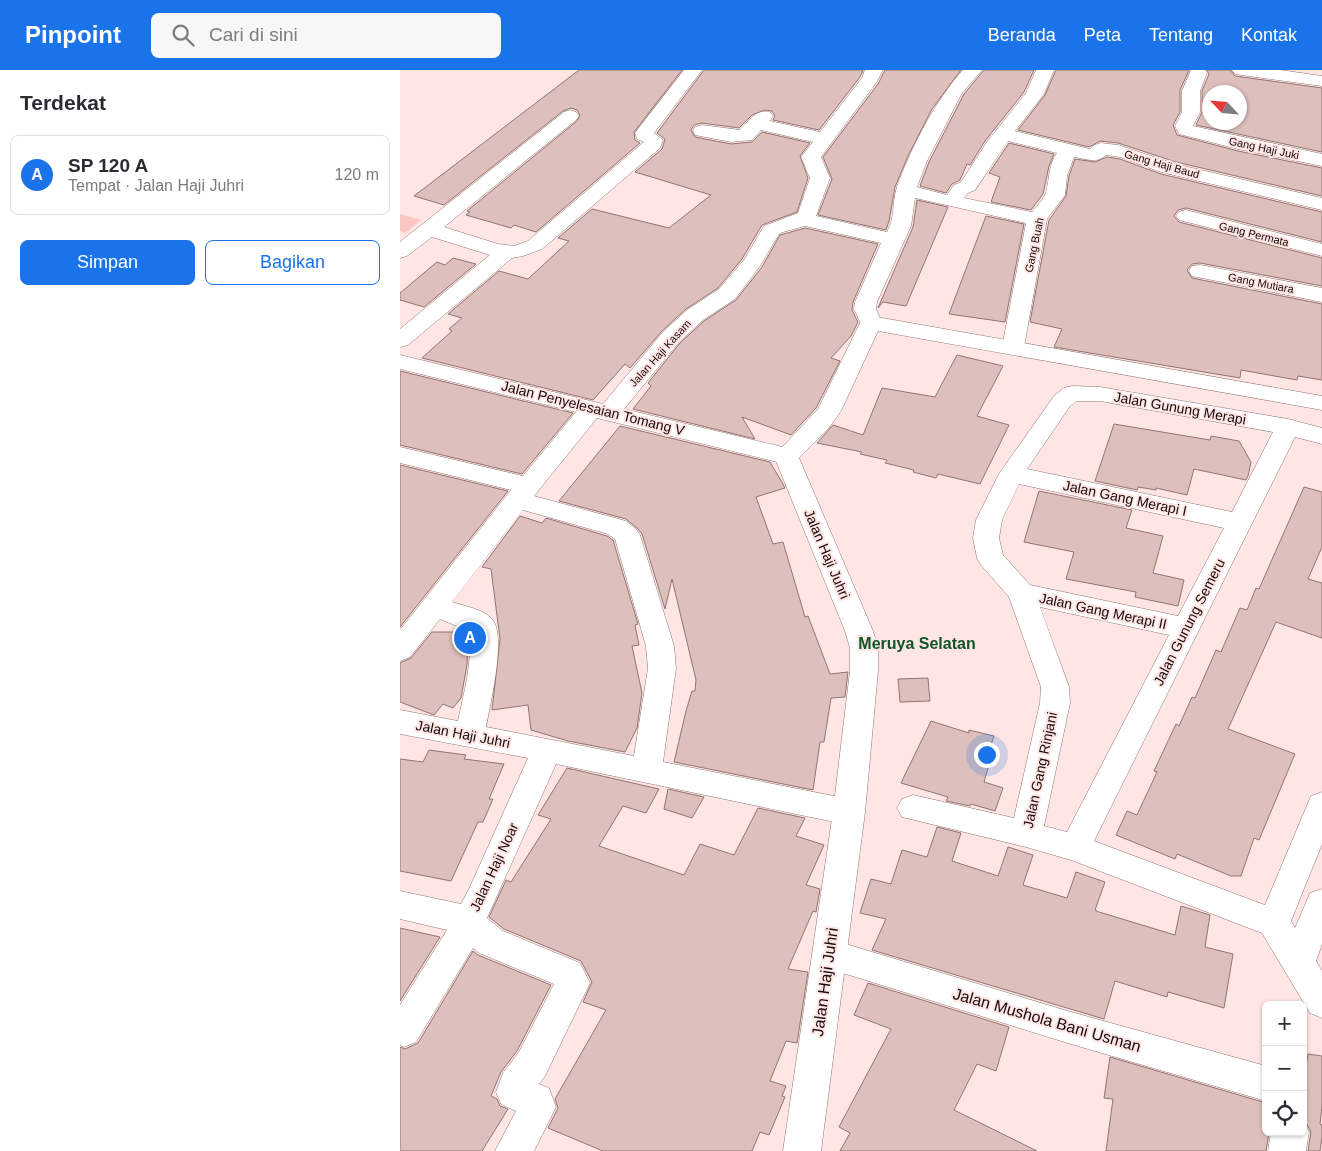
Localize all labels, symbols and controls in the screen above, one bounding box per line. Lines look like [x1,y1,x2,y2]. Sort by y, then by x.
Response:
search box [151,13,501,58]
text: Pinpoint [25,21,121,48]
icon: search [169,21,197,49]
text: Cari di sini [209,24,298,45]
text: Beranda [988,25,1056,45]
text: Peta [1084,25,1121,45]
text: Tentang [1149,25,1213,45]
text: Kontak [1241,25,1297,45]
north arrow [1202,85,1247,130]
text: Terdekat [20,91,106,114]
street label: Gang Haji Juki [1228,135,1300,161]
street label: Gang Haji Baud [1123,148,1201,180]
text: SP 120 A [68,155,148,176]
text: A [31,166,43,183]
text: 120 m [335,166,379,183]
text: Tempat · Jalan Haji Juhri [68,177,244,194]
street label: Gang Buah [1022,217,1046,273]
street label: Gang Permata [1218,220,1291,249]
button: Simpan [20,240,195,285]
button: Bagikan [205,240,380,285]
street label: Gang Mutiara [1227,271,1296,295]
street label: Jalan Haji Kasam [627,317,693,389]
street label: Jalan Penyelesaian Tomang V [500,377,687,439]
street label: Jalan Gunung Merapi [1113,388,1247,428]
street label: Jalan Gang Merapi I [1062,477,1188,519]
street label: Jalan Haji Juhri [801,507,853,601]
street label: Jalan Gunung Semeru [1150,556,1228,688]
street label: Jalan Gang Merapi II [1038,590,1168,632]
pin: A [454,619,486,657]
district label: Meruya Selatan [858,635,976,652]
street label: Jalan Gang Rinjani [1020,710,1060,830]
street label: Jalan Haji Juhri [414,717,512,751]
your location [974,742,1000,768]
street label: Jalan Haji Noar [467,820,522,914]
street label: Jalan Haji Juhri [809,927,841,1037]
street label: Jalan Mushola Bani Usman [951,985,1143,1055]
map controls [1262,1001,1307,1136]
button: + [1262,1001,1307,1046]
button: − [1262,1046,1307,1091]
button: locate [1262,1091,1307,1136]

